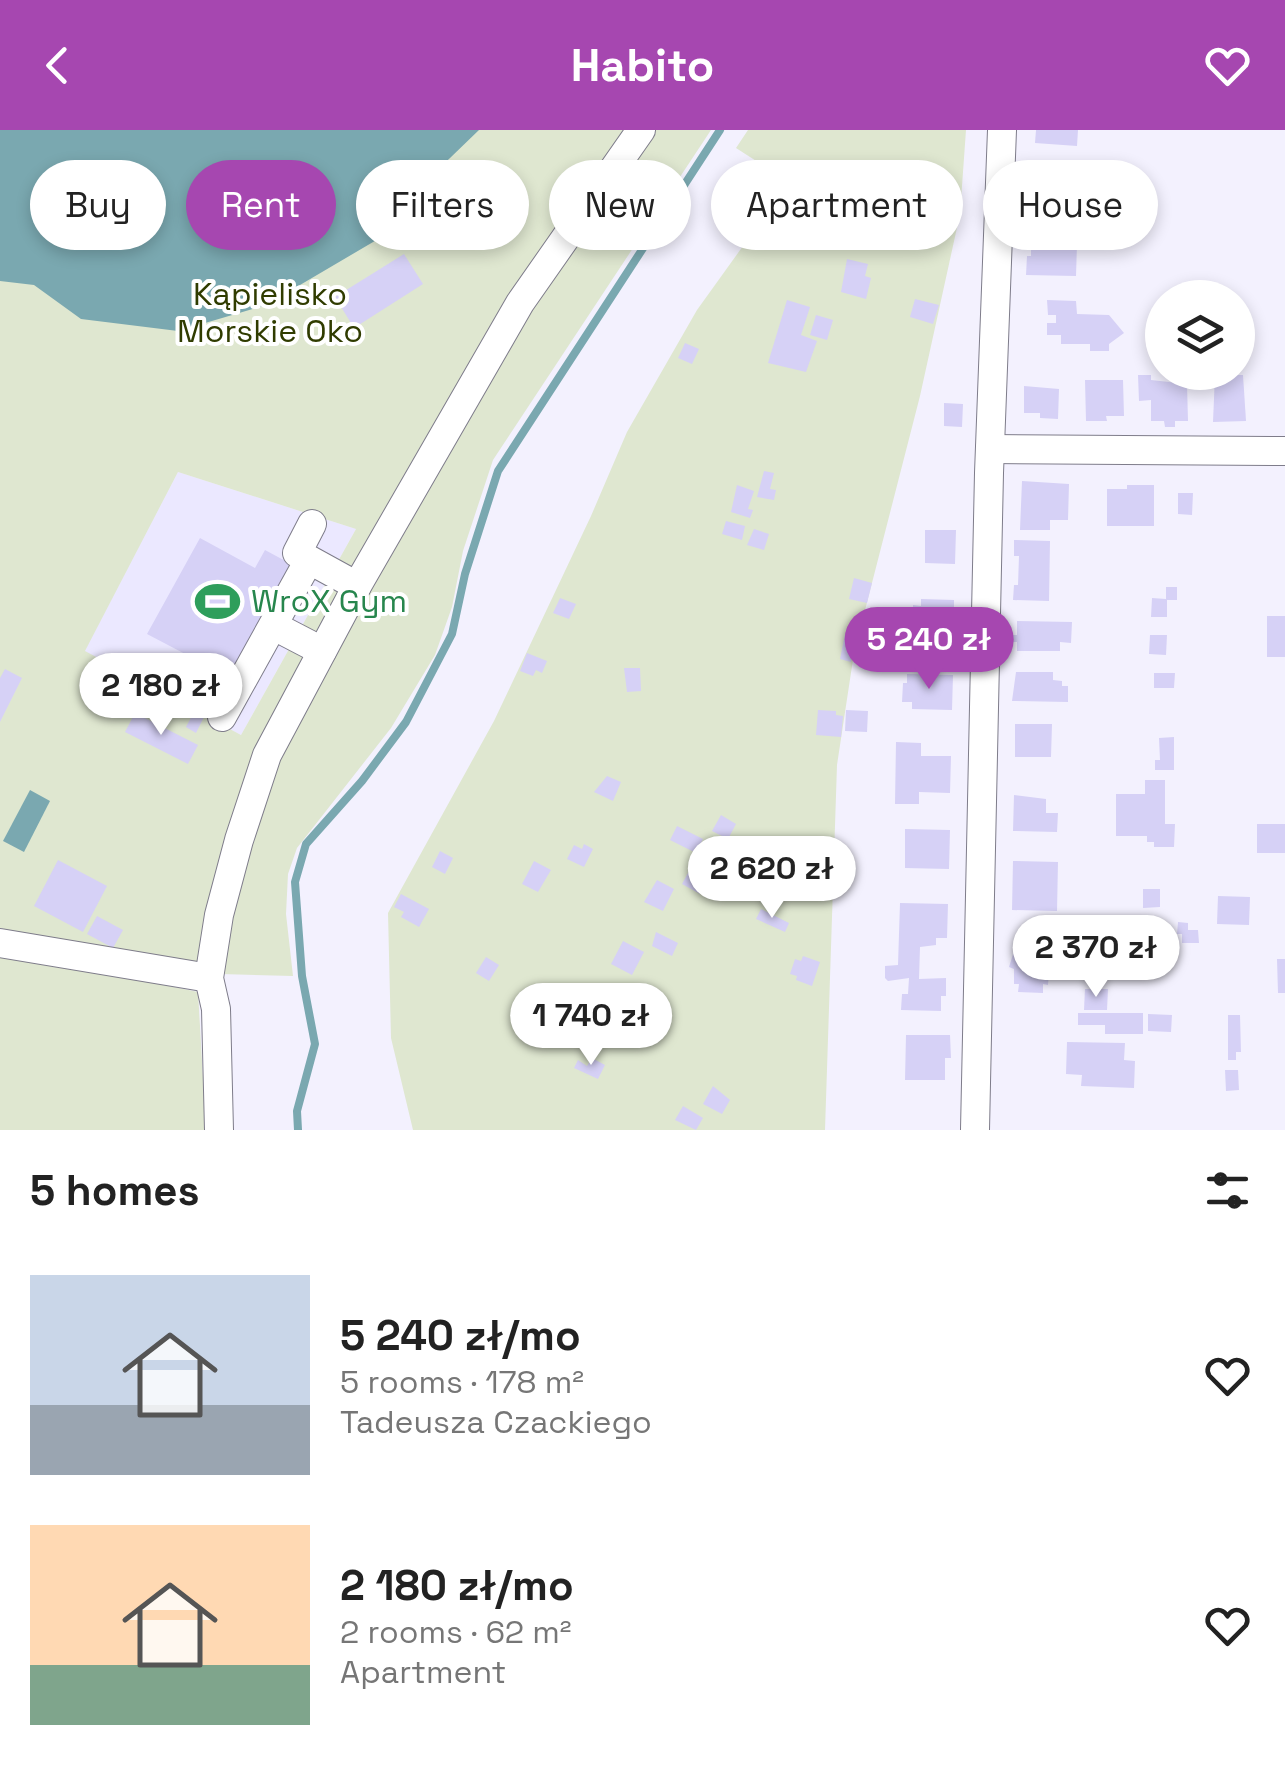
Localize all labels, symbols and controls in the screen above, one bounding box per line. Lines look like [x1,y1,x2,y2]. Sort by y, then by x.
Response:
text: Habito [571,37,714,94]
icon: back [30,38,85,93]
icon: heart [1200,38,1255,93]
chip: Buy [30,160,166,250]
chip: Rent [186,160,336,250]
chip: Filters [356,160,529,250]
chip: New [549,160,691,250]
chip: Apartment [711,160,963,250]
chip: House [983,160,1158,250]
park label: Kąpielisko Morskie Oko [177,274,363,351]
map controls [1145,280,1255,390]
button: layers [1145,280,1255,390]
sports icon: WroX Gym [194,577,242,625]
place label: WroX Gym [251,581,407,621]
pin: 5 240 zł [826,607,1032,692]
text: 5 240 zł [867,619,991,659]
pin: 2 180 zł [58,653,264,738]
text: 2 180 zł [101,665,221,705]
pin: 2 620 zł [669,836,875,921]
text: 2 620 zł [710,848,834,888]
pin: 2 370 zł [993,915,1199,1000]
text: 2 370 zł [1035,927,1157,967]
pin: 1 740 zł [488,983,694,1068]
text: 1 740 zł [532,995,650,1035]
icon: filters [1200,1163,1255,1218]
text: 5 homes [30,1164,200,1217]
text: 5 240 zł/mo [340,1309,581,1362]
icon: home [110,1315,230,1435]
icon: heart [1200,1348,1255,1403]
text: 5 rooms · 178 m² [340,1362,584,1402]
text: Tadeusza Czackiego [340,1402,652,1442]
text: 2 180 zł/mo [340,1559,574,1612]
icon: home [110,1565,230,1685]
icon: heart [1200,1598,1255,1653]
text: 2 rooms · 62 m² [340,1612,572,1652]
text: Apartment [340,1652,506,1692]

